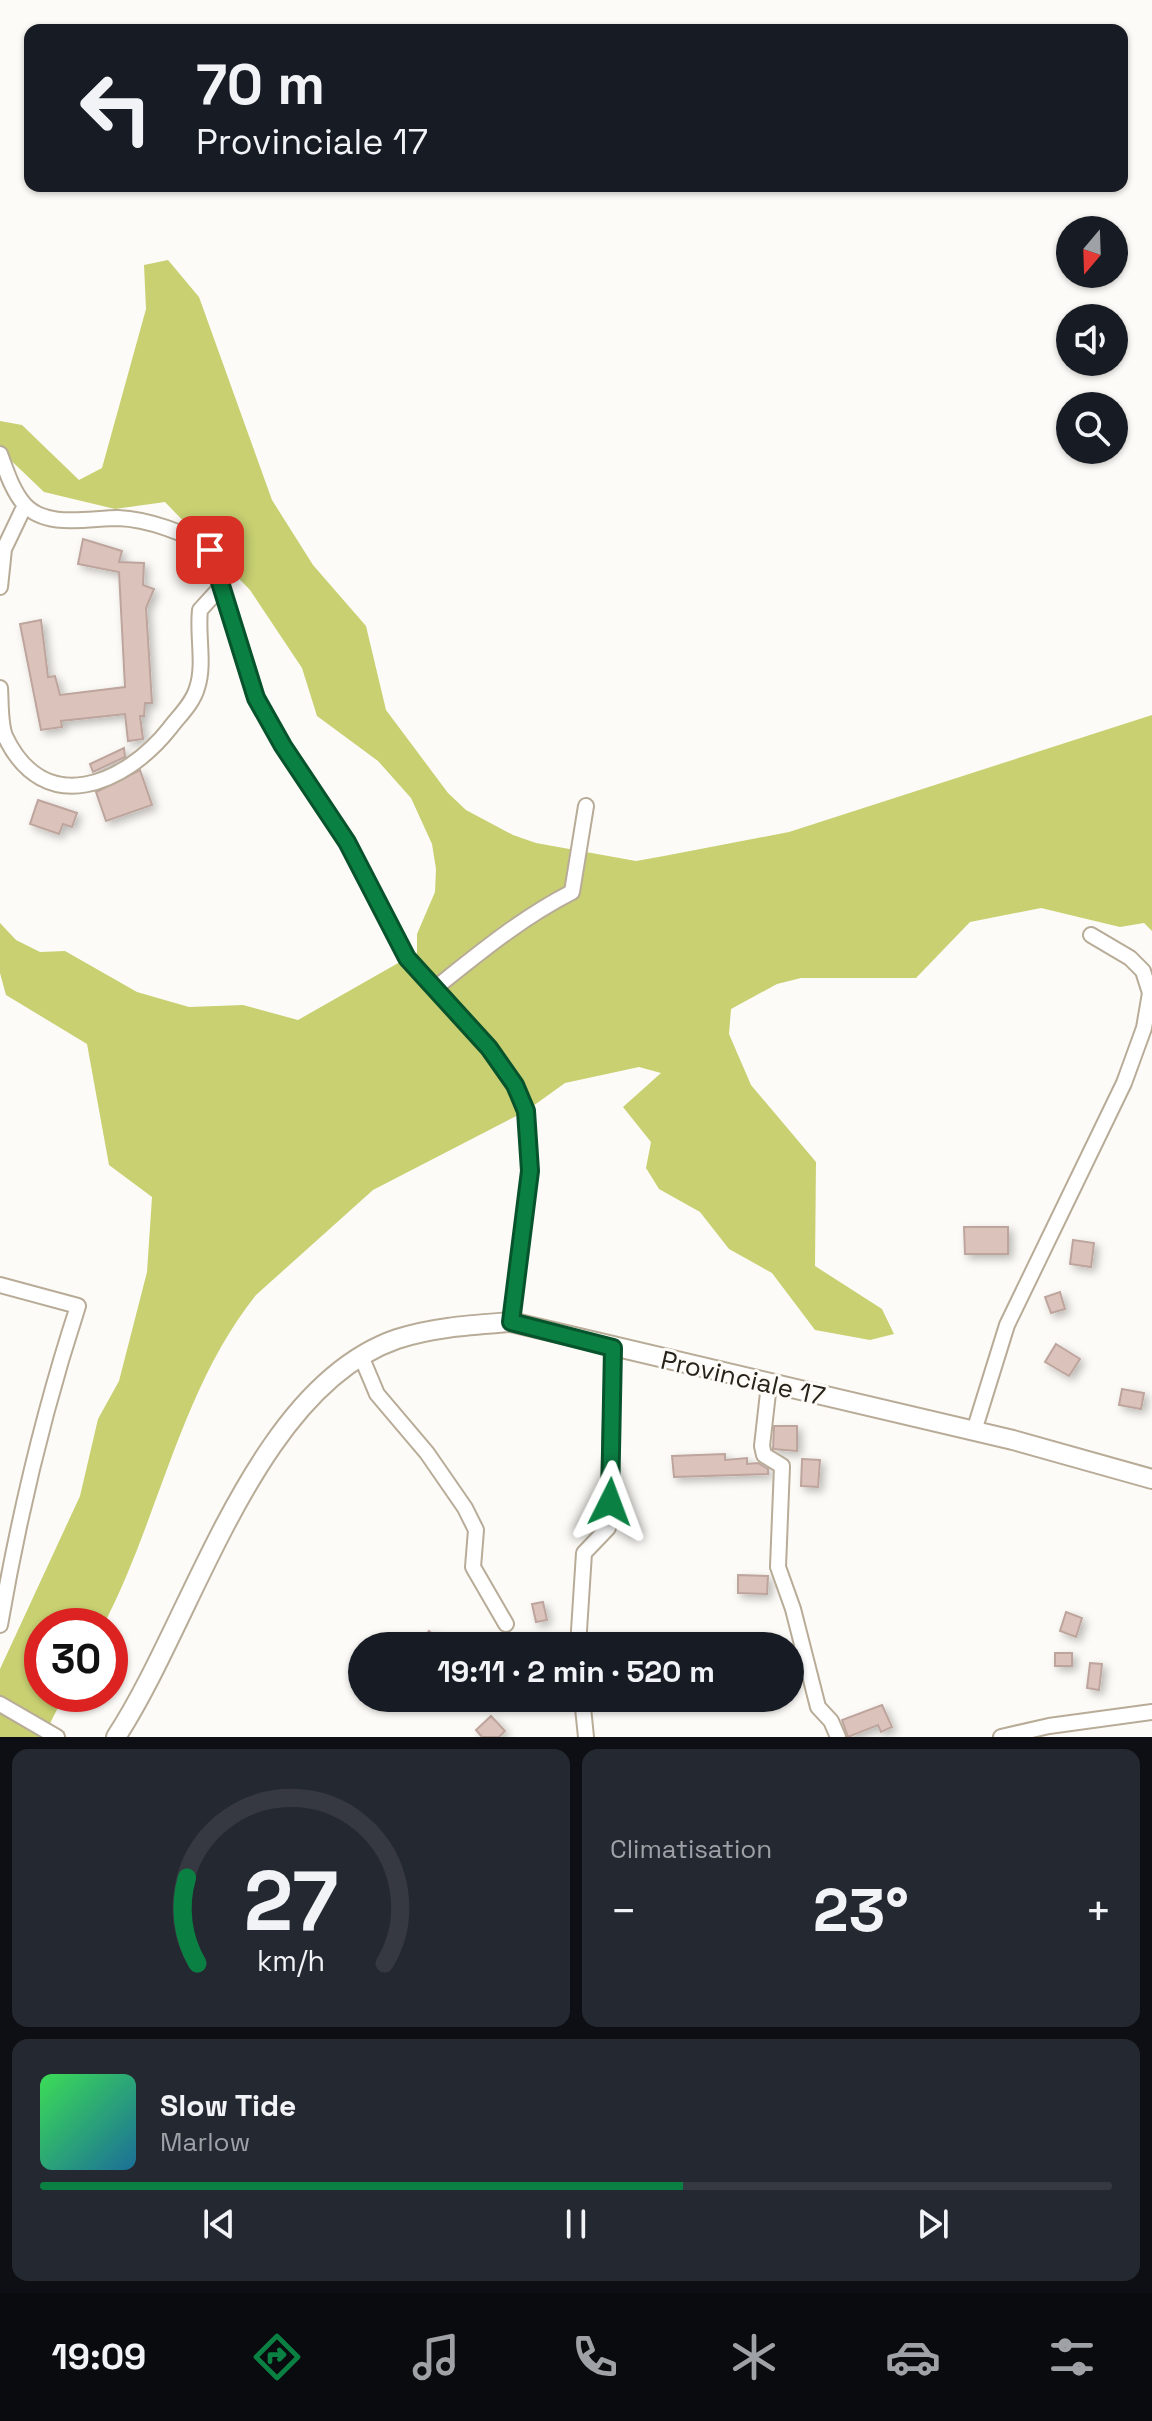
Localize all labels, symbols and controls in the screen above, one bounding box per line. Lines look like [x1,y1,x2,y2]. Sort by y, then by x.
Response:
text: 70 m [196,49,325,120]
icon: left [64,56,168,160]
text: Provinciale 17 [196,119,428,165]
north arrow [1056,216,1128,288]
map controls [1056,216,1128,464]
button: sound [1056,304,1128,376]
button: search [1056,392,1128,464]
pin [176,516,244,584]
icon: arrive [188,528,232,572]
street label: Provinciale 17 [657,1343,829,1413]
position arrow [568,1460,652,1544]
speed limit sign: 30 [24,1608,128,1712]
text: 19:11 · 2 min · 520 m [437,1652,715,1691]
text: Climatisation [610,1832,772,1866]
text: 27 [244,1848,338,1954]
text: 23° [813,1872,909,1949]
text: − [610,1883,637,1939]
text: + [1085,1883,1112,1939]
text: km/h [257,1943,325,1979]
text: Slow Tide [160,2086,296,2125]
text: Marlow [160,2125,250,2159]
icon: previous [197,2202,241,2246]
icon: pause [554,2202,598,2246]
icon: next [911,2202,955,2246]
icon: directions [249,2329,305,2385]
icon: music [408,2329,464,2385]
icon: phone [567,2329,623,2385]
icon: climate [726,2329,782,2385]
icon: car [885,2329,941,2385]
icon: filters [1044,2329,1100,2385]
text: 19:09 [52,2334,146,2380]

